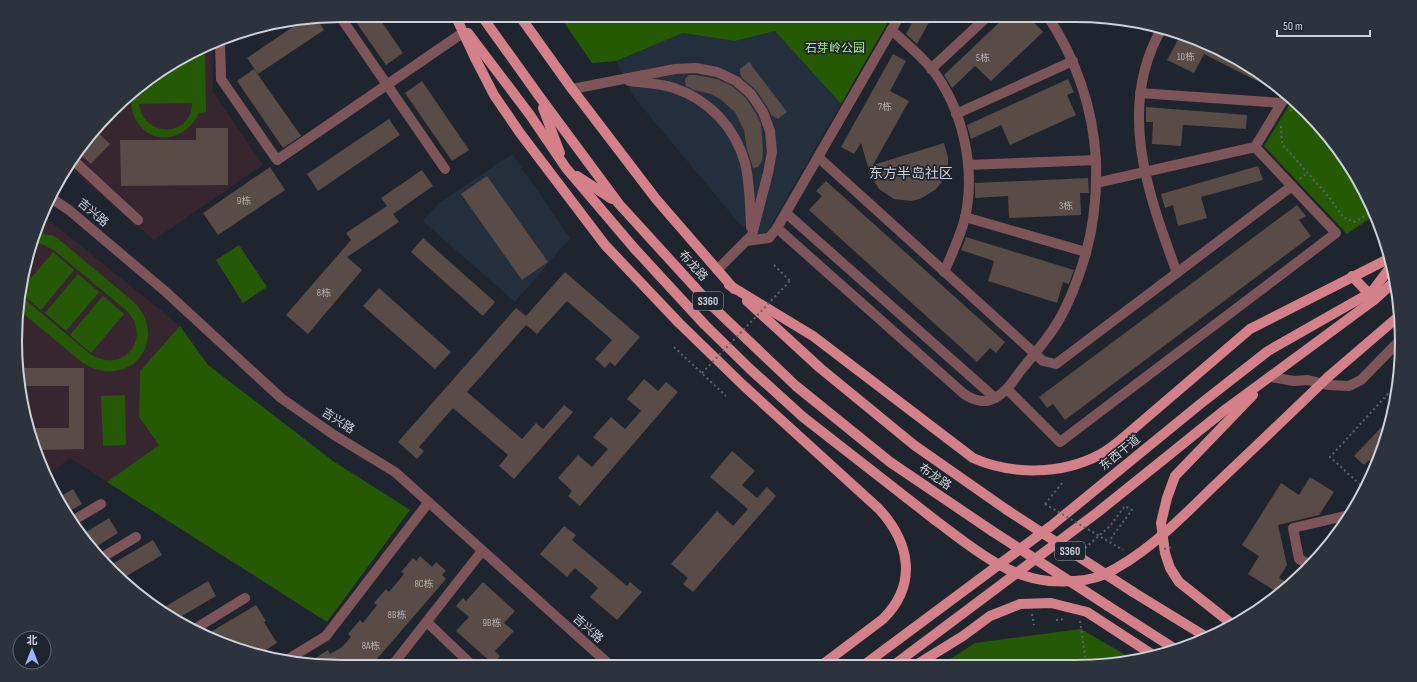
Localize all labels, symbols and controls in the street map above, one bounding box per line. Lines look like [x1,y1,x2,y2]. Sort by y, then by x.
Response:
scale bar [1277,12,1370,38]
text: 50 m [1283,19,1303,34]
park label: 石芽岭公园 [805,41,865,56]
house number: 10栋 [1177,51,1195,63]
house number: 5栋 [976,52,990,64]
house number: 7栋 [878,101,892,113]
district label: 东方半岛社区 [869,165,953,182]
house number: 9栋 [237,195,251,207]
street label: 吉兴路 [74,196,112,230]
house number: 3栋 [1059,200,1073,212]
street label: 布龙路 [675,248,711,284]
house number: 8栋 [317,287,331,299]
road number: S360 [693,292,723,310]
street label: 吉兴路 [319,405,357,437]
street label: 东西干道 [1097,432,1143,474]
street label: 布龙路 [916,461,954,493]
road number: S360 [1055,542,1085,560]
house number: 8C栋 [414,578,434,590]
house number: 8B栋 [388,609,406,621]
street label: 吉兴路 [570,611,606,647]
house number: 9B栋 [483,617,501,629]
north arrow [12,630,52,670]
text: 北 [27,634,38,647]
house number: 8A栋 [362,640,380,652]

